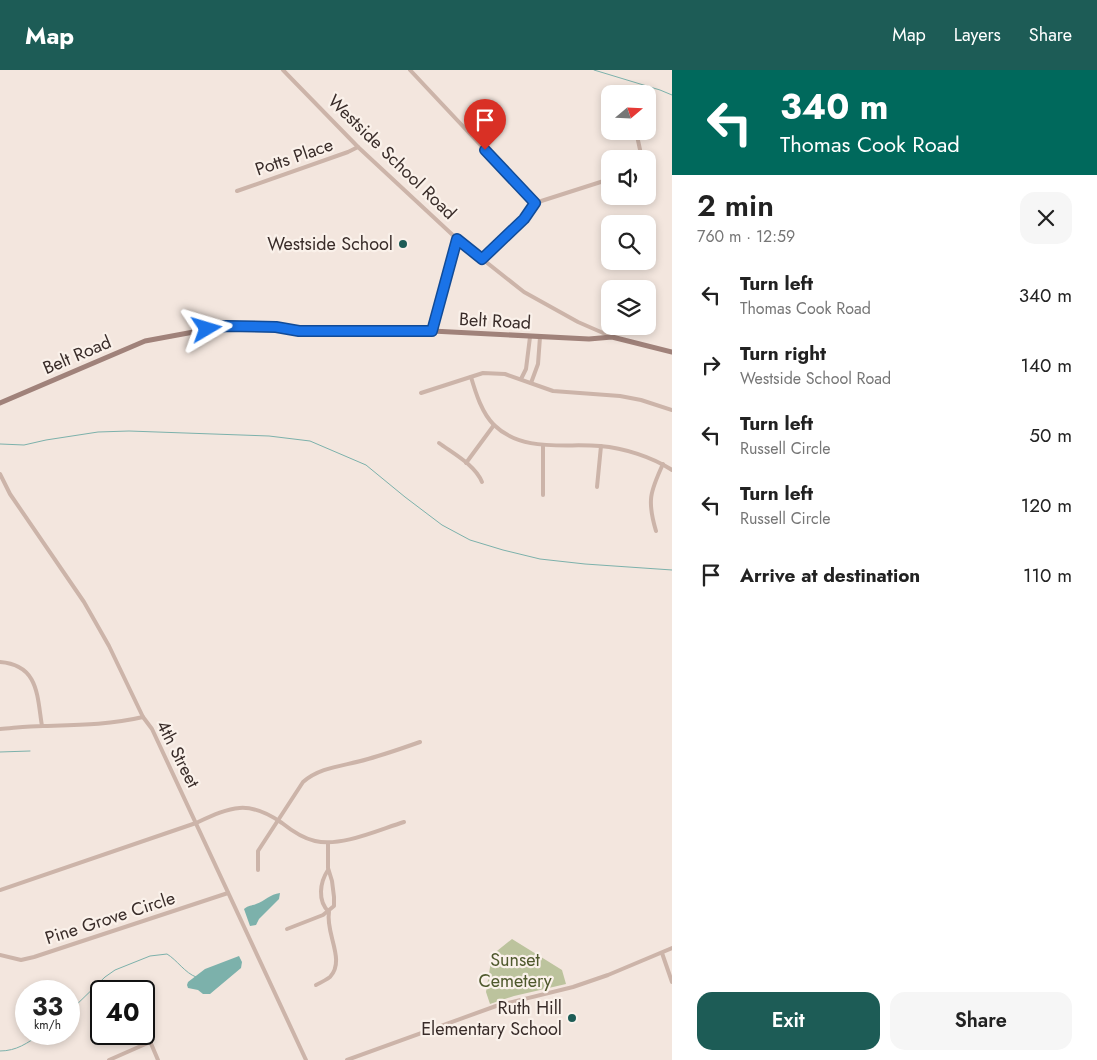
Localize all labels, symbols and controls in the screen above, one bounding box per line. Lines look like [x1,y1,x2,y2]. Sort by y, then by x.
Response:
text: Map [25,18,74,53]
text: Map [892,22,926,48]
text: Layers [954,22,1001,48]
text: Share [1029,22,1072,48]
text: 340 m [780,82,889,132]
north arrow [601,85,656,140]
map controls [601,85,656,335]
street label: Westside School Road [322,89,462,225]
icon: left [697,90,762,155]
pin [464,99,506,150]
icon: arrive [471,106,499,134]
text: Thomas Cook Road [780,128,960,160]
street label: Potts Place [251,132,337,182]
button: sound [601,150,656,205]
text: 2 min [697,184,774,227]
button: close [1020,192,1072,244]
button: search [601,215,656,270]
text: 760 m · 12:59 [697,225,795,248]
place label: Westside School [267,231,393,257]
marker: Westside School [397,238,409,250]
text: Turn left [740,270,813,297]
button: layers [601,280,656,335]
icon: left [697,281,725,309]
text: 340 m [1019,282,1072,309]
text: Thomas Cook Road [740,297,871,320]
position arrow [180,302,232,354]
street label: Belt Road [458,306,532,336]
street label: Belt Road [39,329,115,381]
text: Turn right [740,340,826,367]
icon: right [697,351,725,379]
text: 140 m [1020,352,1072,379]
text: Westside School Road [740,367,891,390]
text: Turn left [740,410,813,437]
icon: left [697,421,725,449]
text: 50 m [1029,422,1072,449]
text: Russell Circle [740,437,831,460]
text: Turn left [740,480,813,507]
icon: left [697,491,725,519]
text: 120 m [1021,492,1072,519]
text: Russell Circle [740,507,831,530]
icon: arrive [697,561,725,589]
text: Arrive at destination [740,562,920,589]
text: 110 m [1023,562,1072,589]
street label: 4th Street [150,716,206,793]
street label: Pine Grove Circle [42,885,178,951]
park label: Sunset Cemetery [478,947,552,994]
speed limit sign: 40 [90,980,155,1045]
text: 33 [32,988,63,1024]
button: Exit [697,992,880,1050]
button: Share [890,992,1072,1050]
place label: Ruth Hill Elementary School [421,995,562,1042]
marker: Ruth Hill Elementary School [566,1012,578,1024]
text: km/h [34,1016,61,1034]

